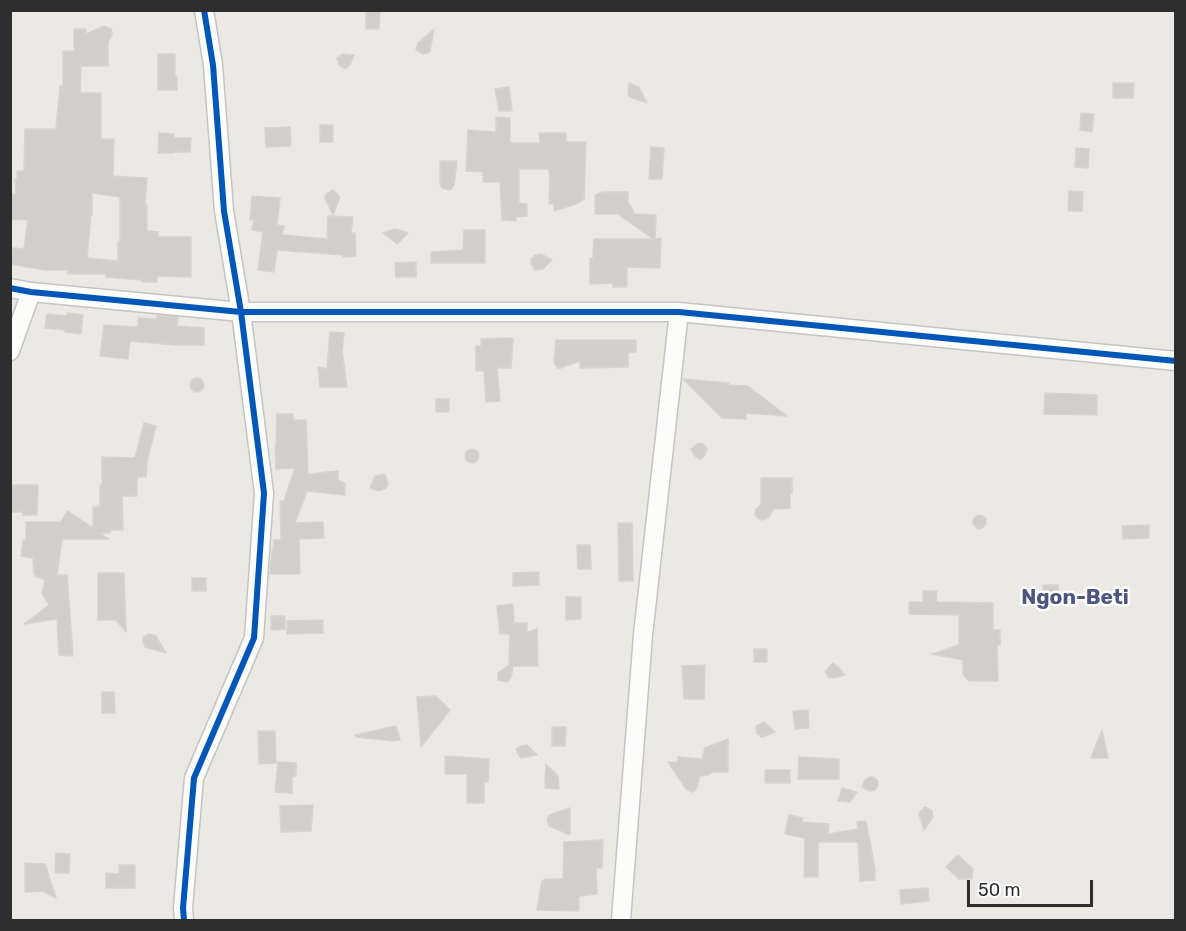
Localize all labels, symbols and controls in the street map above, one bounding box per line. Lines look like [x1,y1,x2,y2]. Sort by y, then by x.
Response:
district label: Ngon-Beti [1021,585,1129,611]
scale bar [970,868,1096,906]
text: 50 m [978,879,1021,901]

